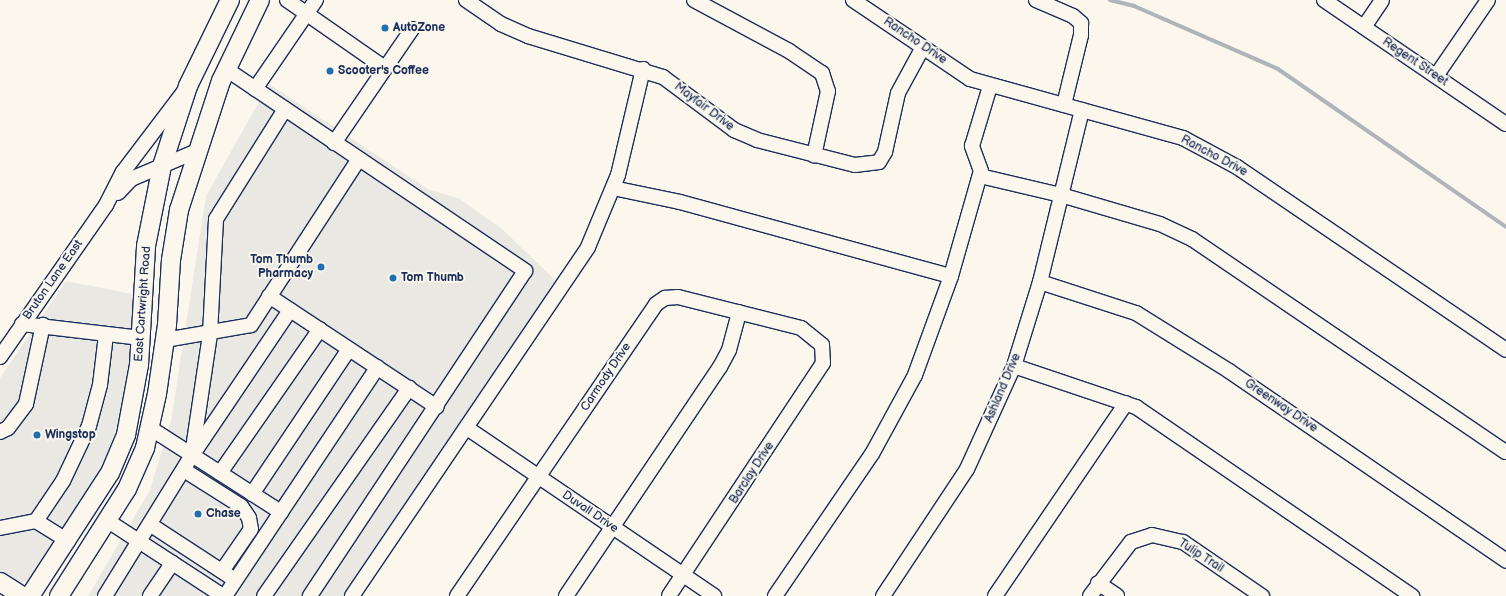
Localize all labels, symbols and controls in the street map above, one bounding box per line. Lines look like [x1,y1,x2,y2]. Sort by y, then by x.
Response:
street label: Rancho Drive [881,15,949,67]
place label: AutoZone [393,21,445,35]
marker: AutoZone [380,23,390,33]
street label: Regent Street [1379,35,1451,89]
place label: Scooter's Coffee [338,64,429,78]
marker: Scooter's Coffee [325,66,335,76]
street label: Mayfair Drive [671,80,737,134]
street label: Rancho Drive [1178,132,1250,180]
street label: Bruton Lane East [20,237,86,323]
street label: East Cartwright Road [132,246,154,362]
place label: Tom Thumb Pharmacy [250,253,313,281]
marker: Tom Thumb Pharmacy [316,262,326,272]
place label: Tom Thumb [401,271,464,285]
marker: Tom Thumb [388,273,398,283]
street label: Carmody Drive [578,340,634,414]
street label: Ashland Drive [982,351,1024,425]
street label: Greenway Drive [1241,376,1321,436]
place label: Wingstop [45,428,96,442]
marker: Wingstop [32,430,42,440]
street label: Barclay Drive [726,439,778,507]
street label: Duvall Drive [559,488,621,536]
place label: Chase [206,507,241,521]
marker: Chase [193,509,203,519]
street label: Tulip Trail [1175,536,1227,576]

